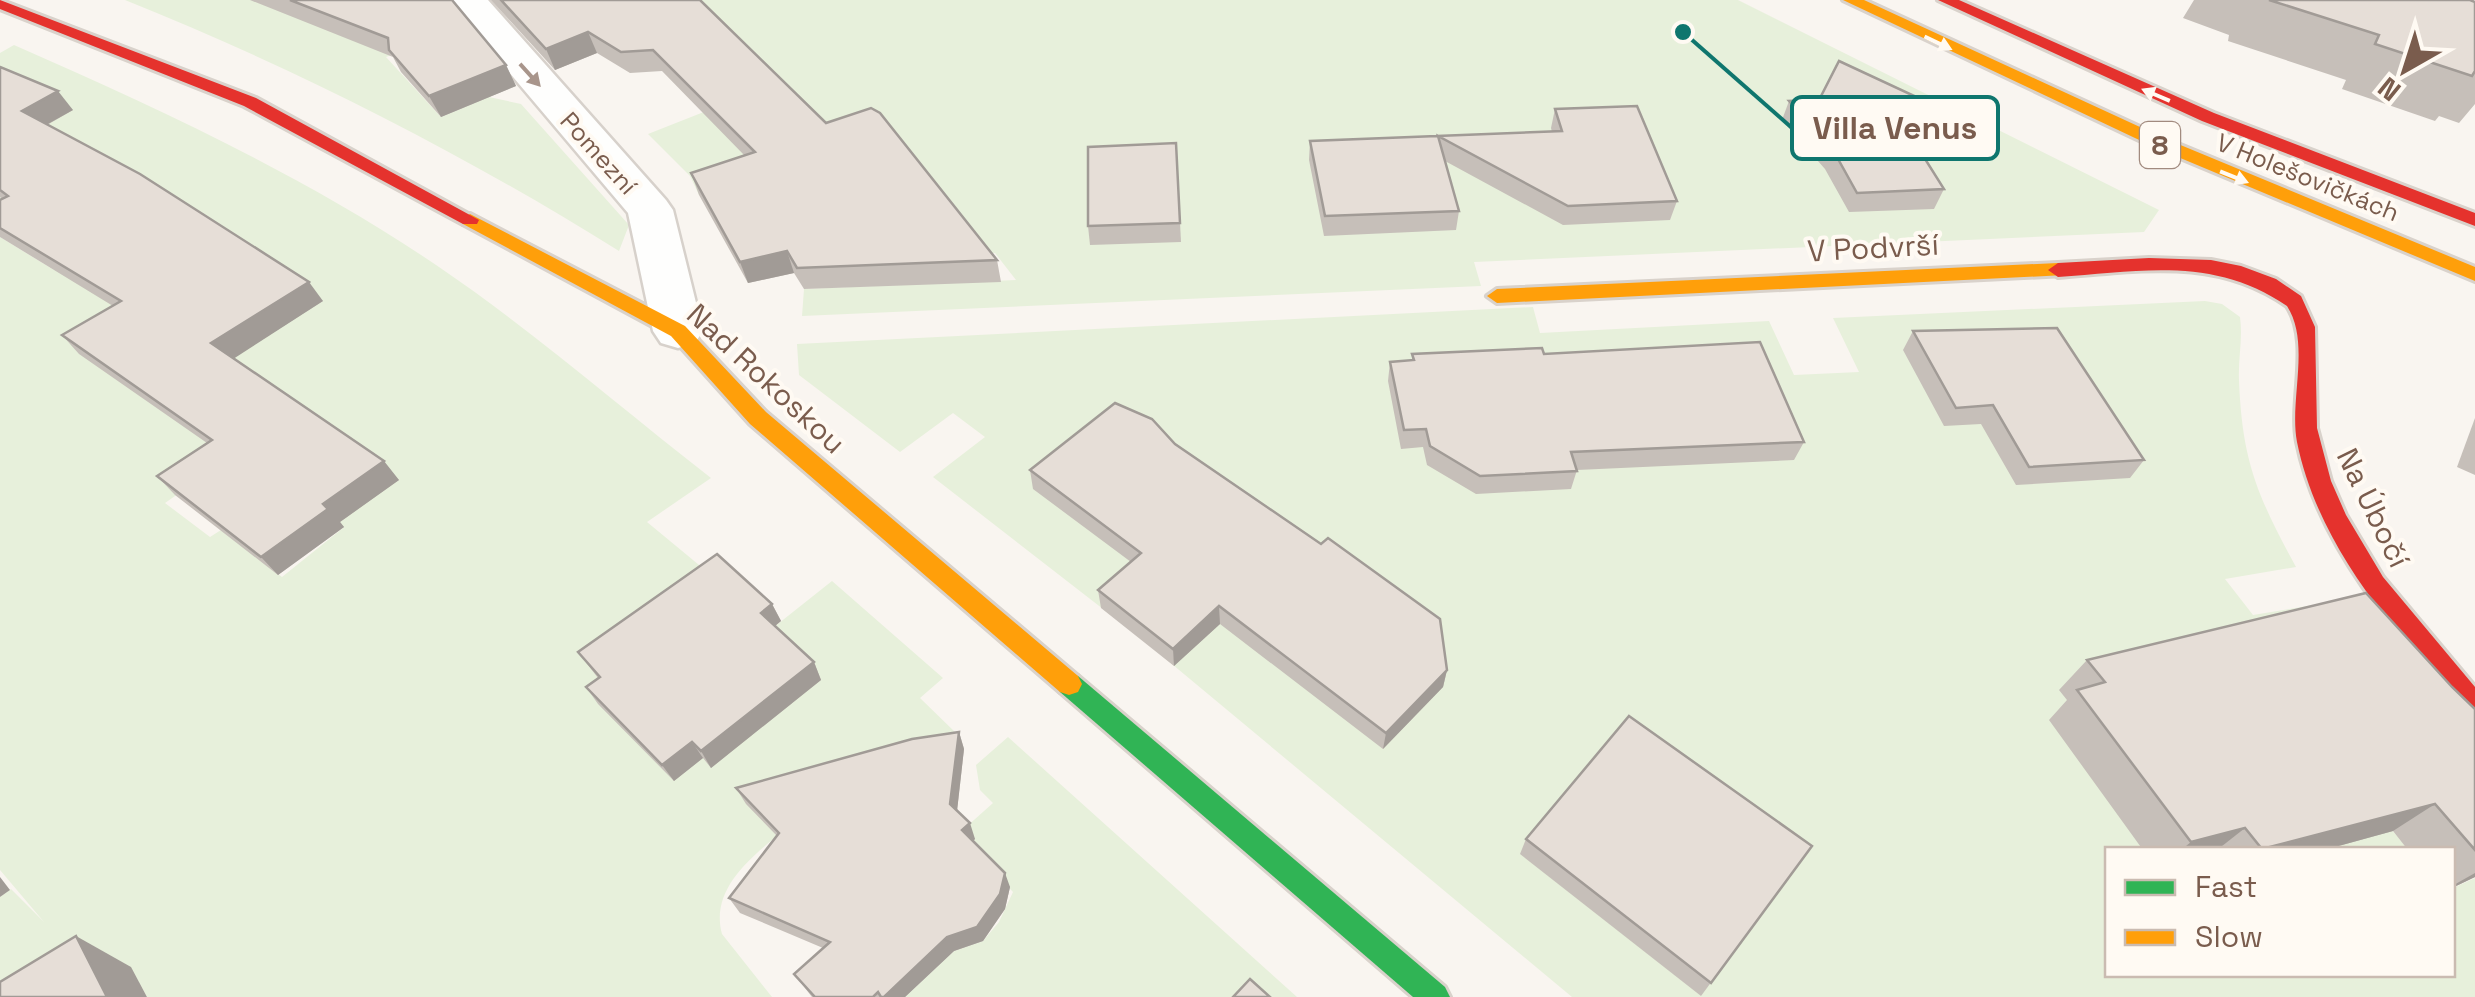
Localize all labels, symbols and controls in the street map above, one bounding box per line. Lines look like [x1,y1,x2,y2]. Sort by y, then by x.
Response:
north arrow [2355,20,2455,120]
one-way arrow [1924,35,1953,52]
one-way arrow [518,62,540,87]
text: N [2371,70,2408,109]
one-way arrow [2141,86,2171,102]
callout: Villa Venus [1792,97,1998,159]
street label: Pomezní [554,105,645,202]
text: Villa Venus [1813,108,1977,148]
road number: 8 [2140,122,2180,168]
street label: V Holešovičkách [2212,126,2404,228]
one-way arrow [2220,170,2250,186]
street label: V Podvrší [1806,225,1940,270]
street label: Nad Rokoskou [679,295,854,462]
street label: Na Úbočí [2328,442,2419,574]
legend [2105,847,2455,977]
text: Fast [2195,867,2257,906]
text: Slow [2195,917,2263,956]

